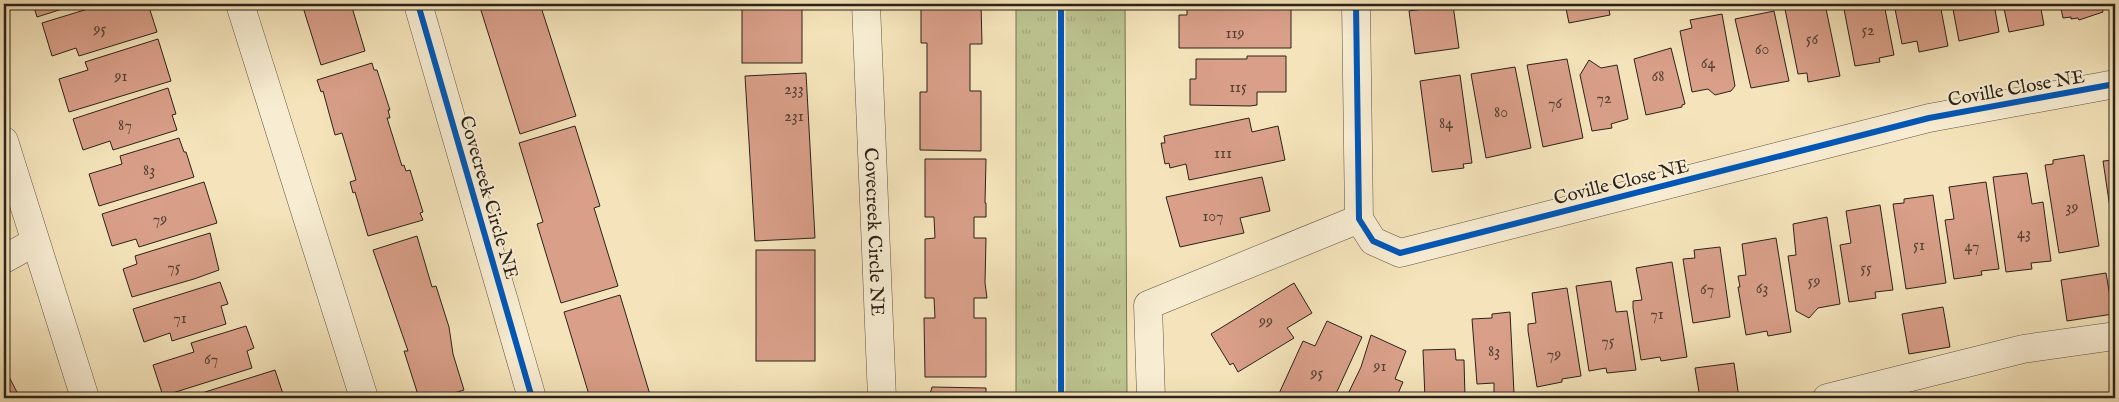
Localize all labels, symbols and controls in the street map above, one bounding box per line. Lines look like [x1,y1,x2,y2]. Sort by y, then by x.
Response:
house number: 95 [93,20,107,40]
house number: 52 [1861,21,1875,41]
house number: 119 [1226,24,1244,44]
house number: 56 [1806,30,1819,50]
house number: 60 [1755,40,1769,60]
house number: 64 [1701,54,1715,74]
street label: Coville Close NE [1946,65,2087,113]
house number: 91 [114,67,127,87]
house number: 68 [1651,67,1665,87]
house number: 115 [1229,78,1247,98]
house number: 233 [784,80,804,100]
house number: 72 [1597,89,1612,109]
house number: 76 [1548,94,1562,114]
house number: 80 [1494,103,1508,123]
house number: 231 [784,107,804,127]
street label: Covecreek Circle NE [453,113,523,282]
house number: 84 [1439,114,1453,134]
house number: 87 [118,116,132,136]
house number: 111 [1214,144,1232,164]
street label: Covecreek Circle NE [858,147,889,317]
street label: Coville Close NE [1551,155,1692,211]
house number: 83 [143,161,155,181]
house number: 39 [2066,198,2078,218]
house number: 107 [1202,207,1224,227]
house number: 79 [153,210,167,230]
house number: 43 [2017,224,2031,244]
house number: 51 [1913,236,1925,256]
house number: 47 [1965,237,1979,257]
house number: 75 [167,258,181,278]
house number: 55 [1860,259,1872,279]
house number: 59 [1808,272,1820,292]
house number: 63 [1756,279,1768,299]
house number: 67 [1700,280,1714,300]
house number: 71 [1650,305,1664,325]
house number: 71 [173,309,187,329]
house number: 99 [1258,312,1273,332]
house number: 75 [1601,332,1615,352]
house number: 83 [1488,342,1500,362]
house number: 79 [1547,345,1561,365]
house number: 67 [204,350,218,370]
house number: 91 [1373,357,1386,377]
house number: 95 [1310,364,1324,384]

